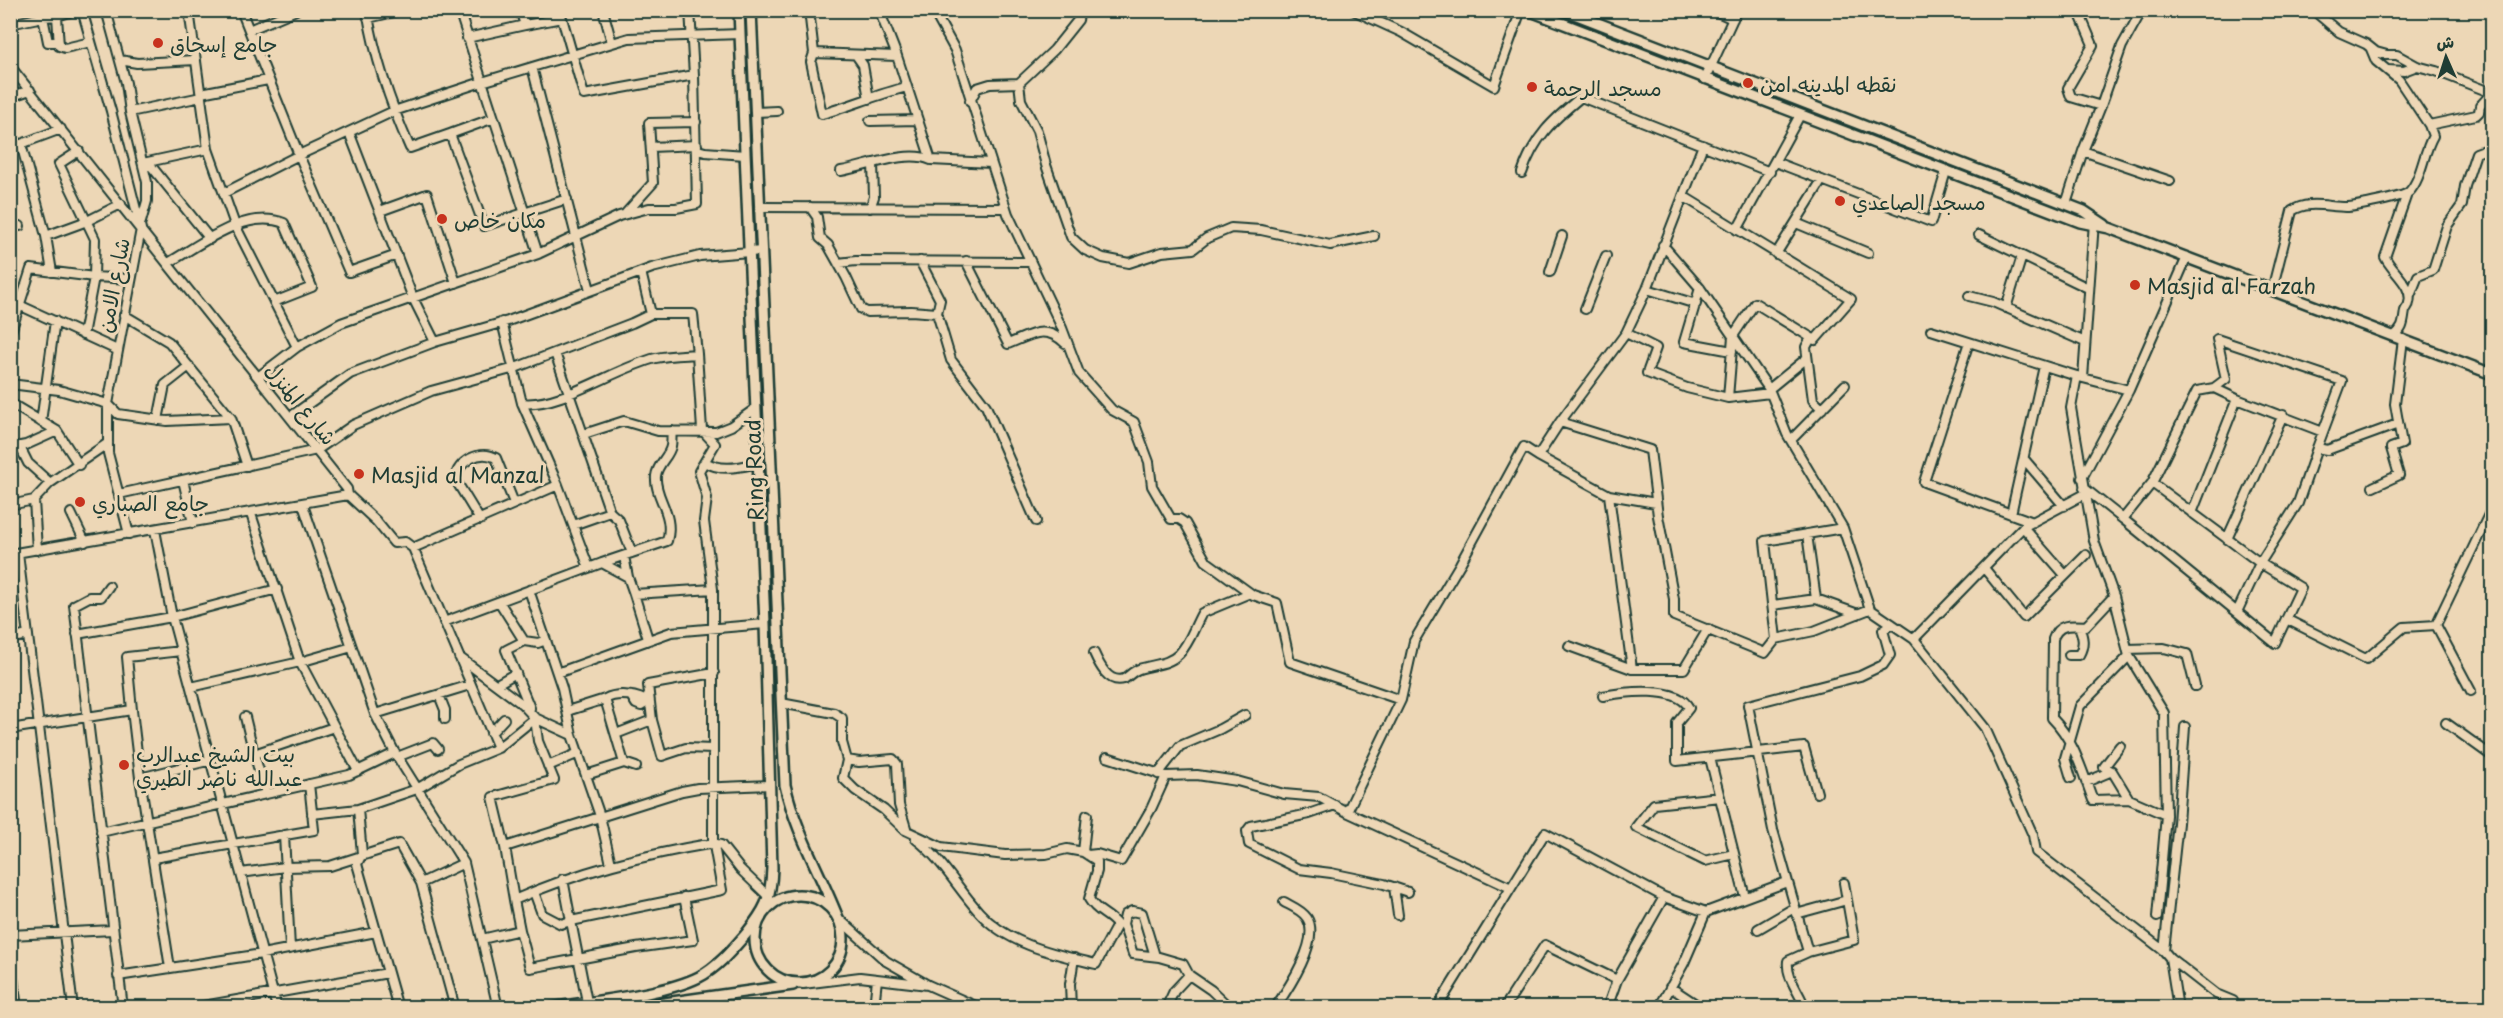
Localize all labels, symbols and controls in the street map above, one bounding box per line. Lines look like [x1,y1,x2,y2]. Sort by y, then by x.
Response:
place label: جامع إسحاق [170,27,278,60]
north arrow [2416,27,2476,87]
text: ش [2436,29,2455,53]
marker: جامع إسحاق [151,36,165,50]
place label: نقطه المدينه امن [1760,67,1897,99]
place label: مسجد الرحمة [1544,71,1662,103]
marker: نقطه المدينه امن [1741,76,1755,90]
marker: مسجد الرحمة [1525,80,1539,94]
place label: مسجد الصاعدي [1852,185,1986,218]
marker: مسجد الصاعدي [1833,194,1847,208]
place label: مكان خاص [454,203,546,235]
marker: مكان خاص [435,212,449,226]
street label: شارع الامن [87,235,138,335]
place label: Masjid al Farzah [2147,269,2316,301]
marker: Masjid al Farzah [2128,278,2142,292]
street label: شارع المنزل [258,355,345,452]
street label: Ring Road [735,418,771,522]
place label: Masjid al Manzal [371,458,544,490]
marker: Masjid al Manzal [352,467,366,481]
place label: جامع الصباري [92,486,209,519]
marker: جامع الصباري [73,495,87,509]
place label: بيت الشيخ عبدالرب عبدالله ناصر الطيري [136,737,302,794]
marker: بيت الشيخ عبدالرب عبدالله ناصر الطيري [117,758,131,772]

